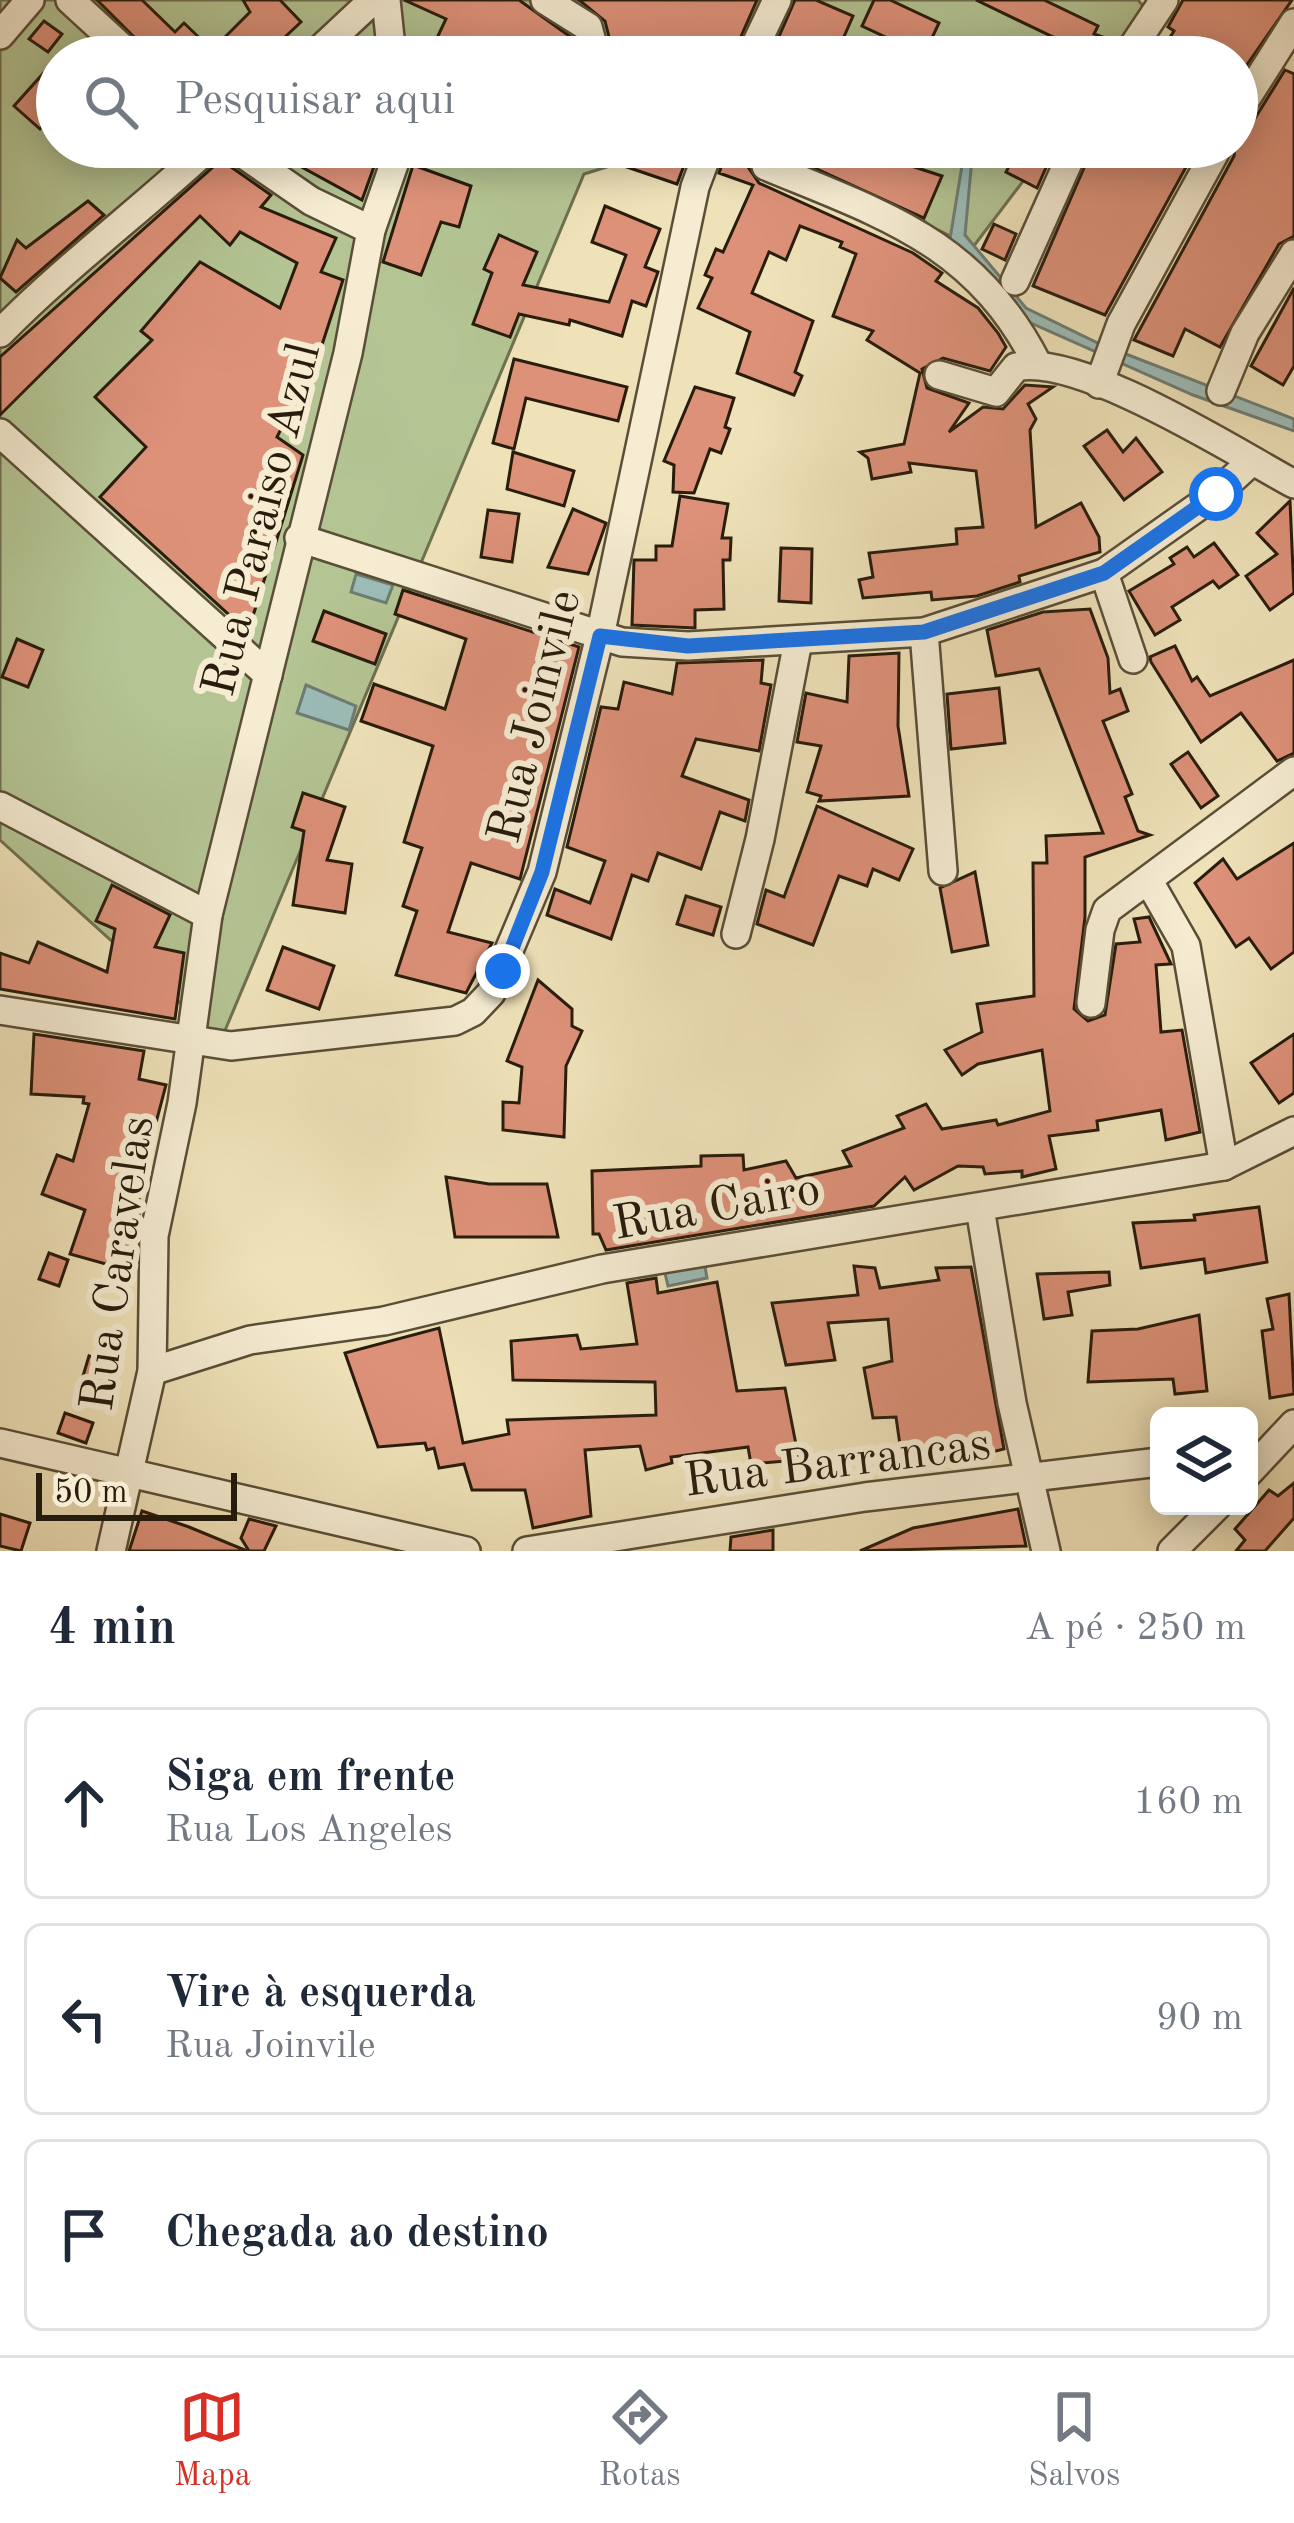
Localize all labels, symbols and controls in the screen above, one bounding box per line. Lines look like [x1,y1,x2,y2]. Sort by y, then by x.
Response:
search box [36,36,1258,168]
icon: search [78,69,144,135]
text: Pesquisar aqui [174,79,455,124]
street label: Rua Paraiso Azul [196,338,330,702]
route start [1189,467,1243,521]
street label: Rua Joinvile [481,585,591,849]
route end [476,944,530,998]
street label: Rua Caravelas [74,1113,163,1414]
street label: Rua Cairo [609,1166,824,1250]
map controls [1150,1407,1258,1515]
button: layers [1150,1407,1258,1515]
street label: Rua Barrancas [681,1421,993,1507]
scale bar [36,1467,237,1520]
text: 50 m [54,1477,128,1510]
text: 4 min [48,1604,176,1655]
text: A pé · 250 m [1025,1609,1246,1648]
text: Siga em frente [165,1756,456,1801]
icon: ahead [51,1770,117,1836]
text: 160 m [1133,1783,1243,1822]
text: Rua Los Angeles [165,1811,453,1850]
text: Vire à esquerda [165,1972,476,2017]
icon: left [51,1986,117,2052]
text: 90 m [1156,1999,1243,2038]
text: Rua Joinvile [165,2027,376,2066]
icon: arrive [51,2202,117,2268]
text: Chegada ao destino [165,2212,549,2257]
tab: Mapa [174,2384,251,2497]
tab: Rotas [598,2384,681,2497]
tab: Salvos [1028,2384,1120,2497]

